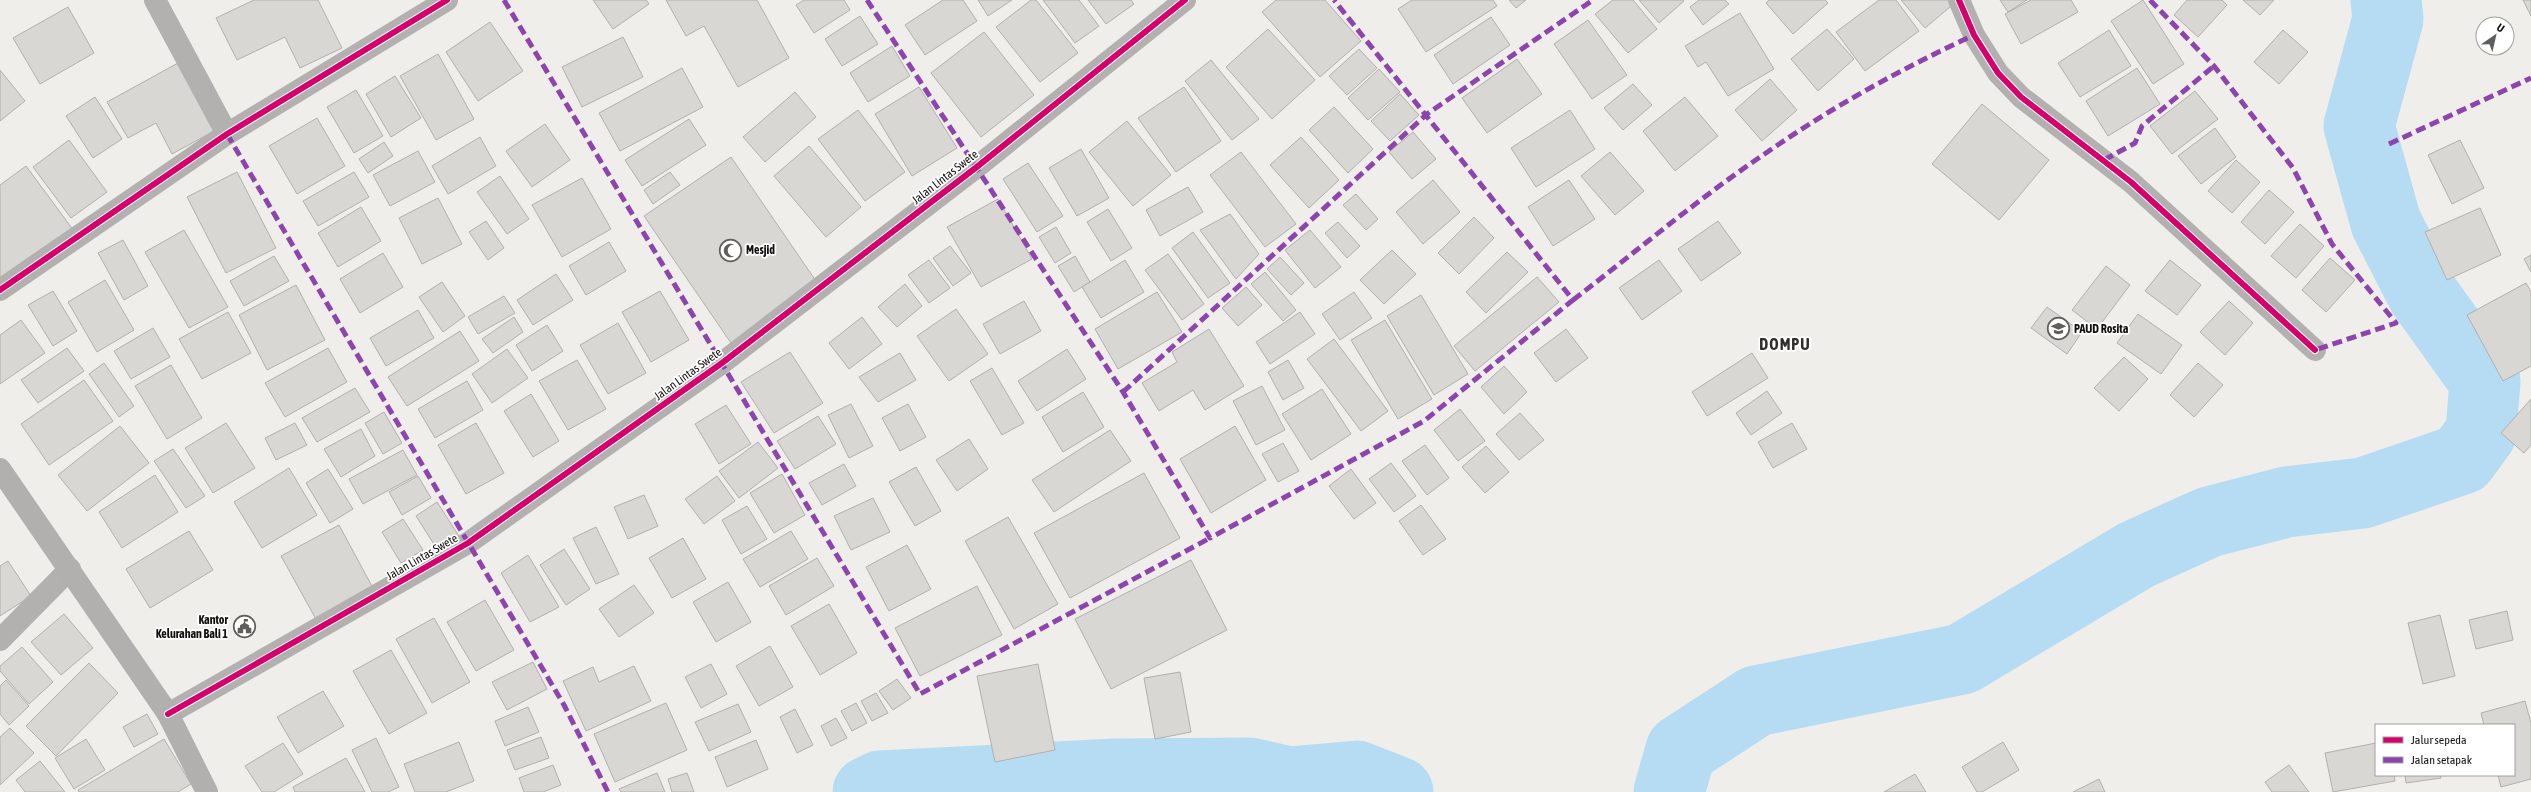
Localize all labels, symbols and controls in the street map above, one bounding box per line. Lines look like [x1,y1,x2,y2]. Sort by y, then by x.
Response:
north arrow [2475,16,2515,56]
text: U [2495,21,2507,35]
street label: Jalan Lintas Swete [909,147,981,207]
mosque icon: Mesjid [718,237,744,263]
place label: Mesjid [746,243,775,257]
school or university icon: PAUD Rosita [2045,316,2071,342]
place label: PAUD Rosita [2074,322,2129,336]
district label: DOMPU [1759,335,1811,353]
street label: Jalan Lintas Swete [652,345,724,403]
street label: Jalan Lintas Swete [384,531,460,583]
place label: Kantor Kelurahan Bali 1 [156,613,228,641]
public building icon: Kantor Kelurahan Bali 1 [231,614,257,640]
legend [2375,724,2515,776]
text: Jalur sepeda [2411,733,2467,747]
text: Jalan setapak [2411,753,2473,767]

